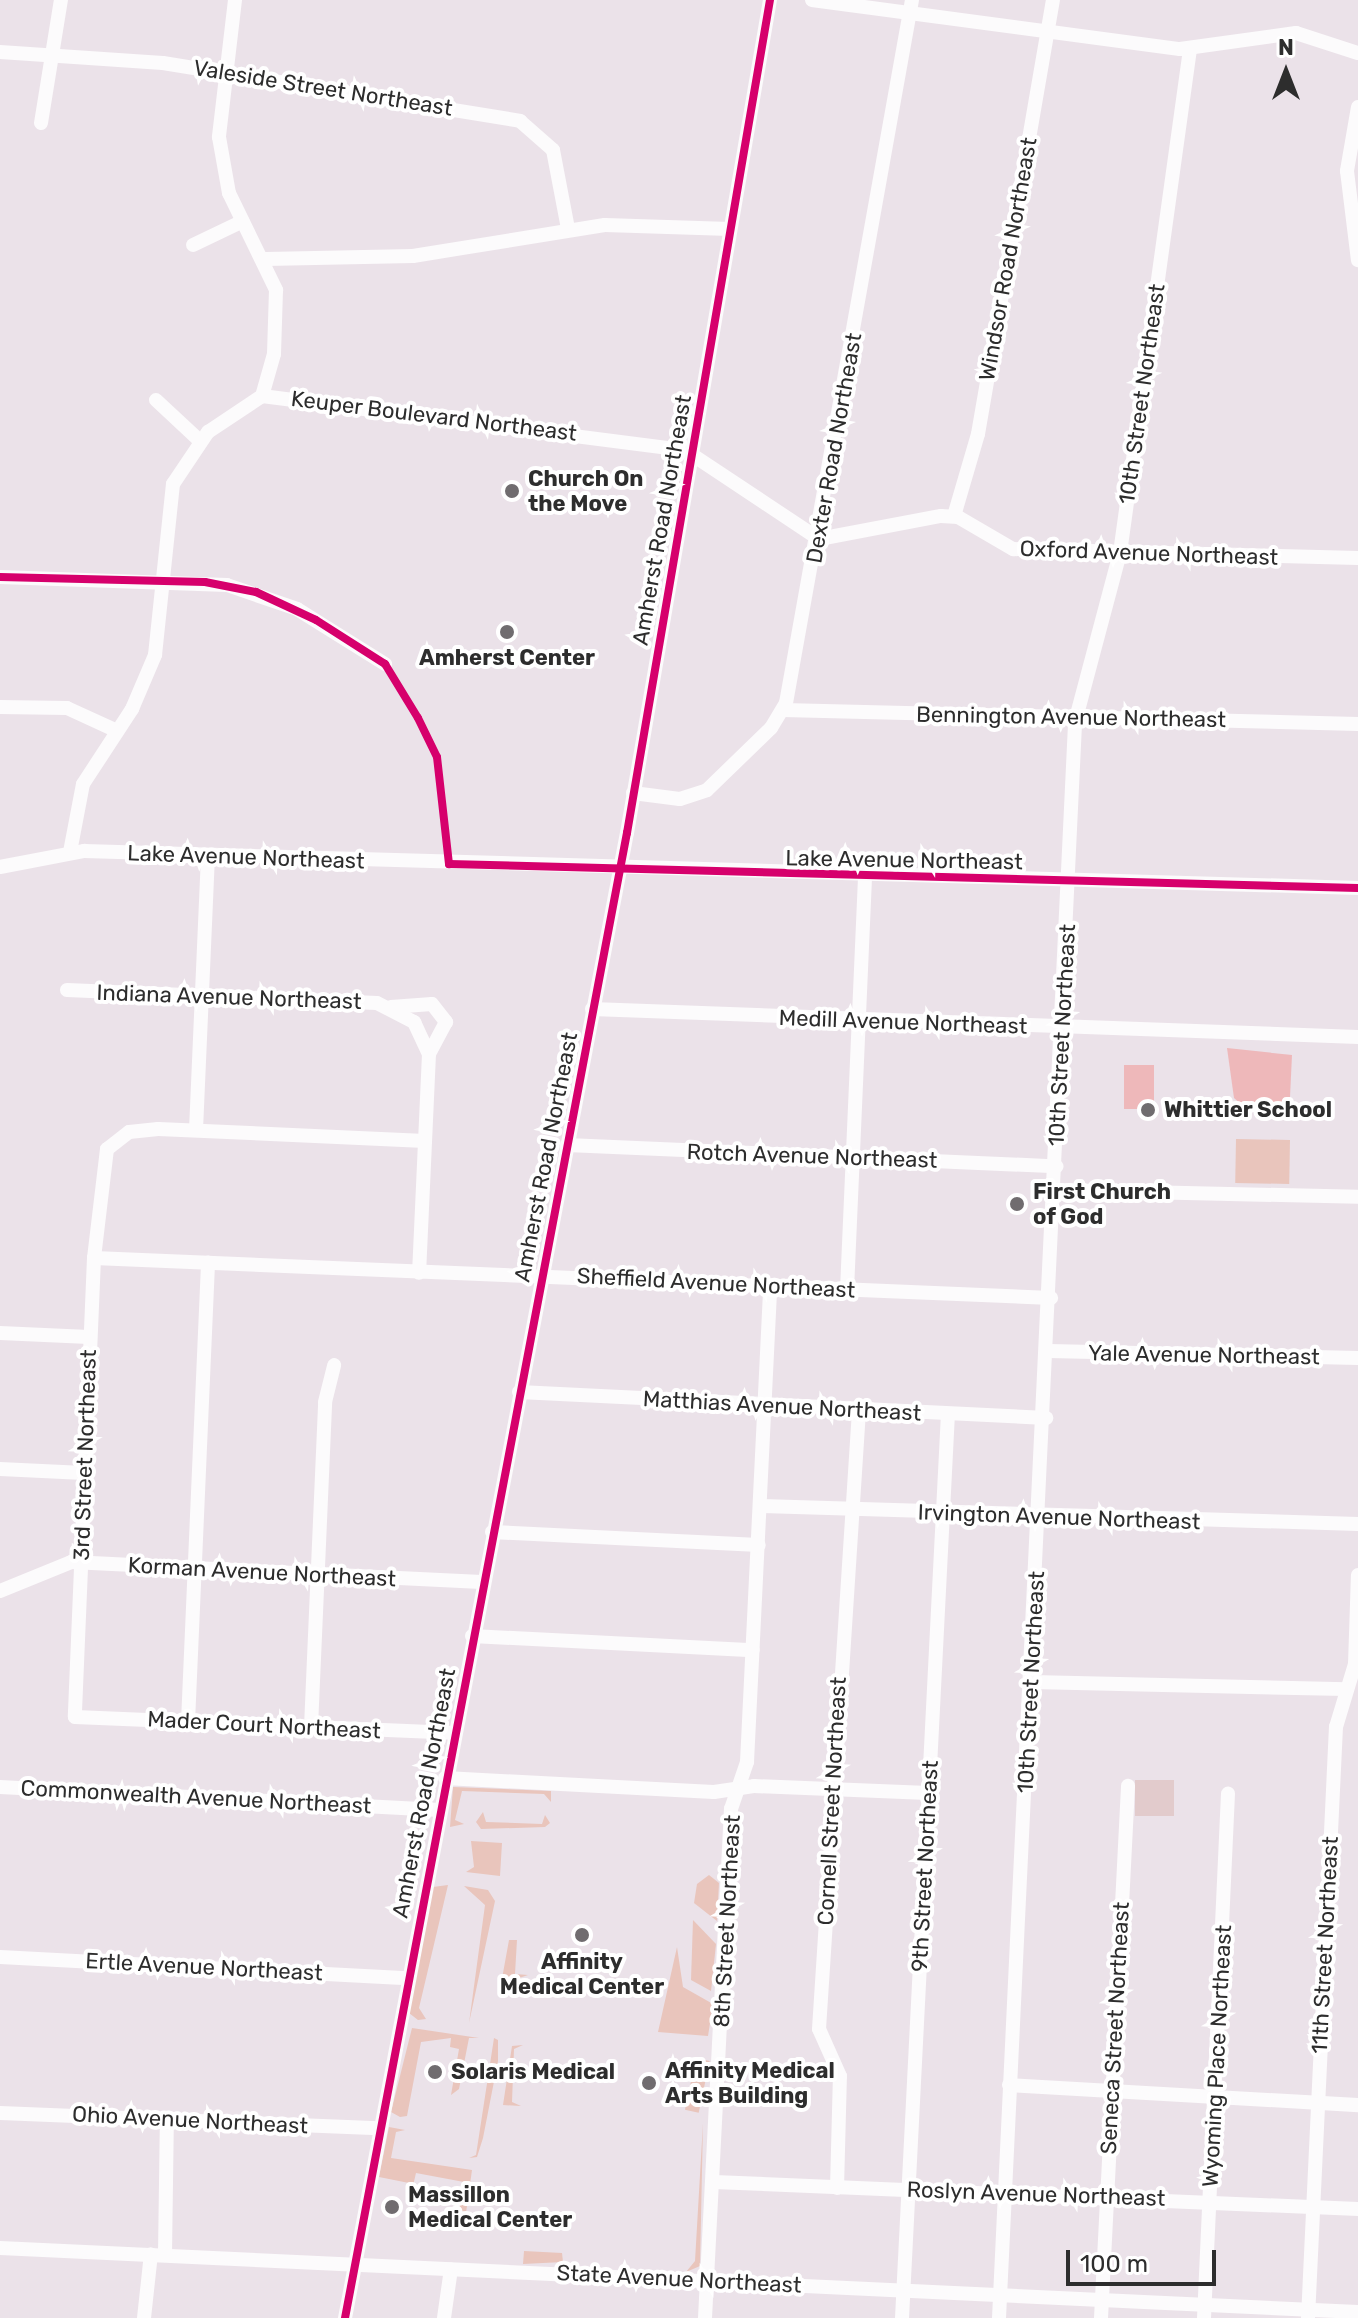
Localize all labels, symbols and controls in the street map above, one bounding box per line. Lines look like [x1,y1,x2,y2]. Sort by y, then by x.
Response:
north arrow [1246,32,1326,112]
text: N [1278,34,1294,61]
street label: Valeside Street Northeast [192,54,454,122]
street label: Windsor Road Northeast [974,135,1042,383]
street label: 10th Street Northeast [1113,282,1171,506]
street label: Dexter Road Northeast [801,331,867,565]
street label: Keuper Boulevard Northeast [289,385,579,447]
street label: Amherst Road Northeast [627,393,697,647]
place label: Church On the Move [528,465,644,516]
marker: Church On the Move [503,482,521,500]
street label: Oxford Avenue Northeast [1019,535,1279,571]
marker: Amherst Center [498,623,516,641]
place label: Amherst Center [419,645,595,671]
street label: Bennington Avenue Northeast [916,701,1226,733]
street label: Lake Avenue Northeast [127,840,365,874]
street label: Lake Avenue Northeast [785,845,1023,875]
street label: 10th Street Northeast [1043,923,1081,1147]
street label: Indiana Avenue Northeast [96,979,362,1015]
street label: Medill Avenue Northeast [778,1004,1028,1040]
street label: Amherst Road Northeast [509,1030,583,1284]
place label: Whittier School [1164,1097,1332,1123]
marker: Whittier School [1139,1101,1157,1119]
street label: Rotch Avenue Northeast [686,1138,938,1174]
place label: First Church of God [1033,1178,1171,1230]
marker: First Church of God [1008,1195,1026,1213]
street label: Sheffield Avenue Northeast [576,1263,856,1303]
street label: Yale Avenue Northeast [1088,1340,1320,1370]
street label: 3rd Street Northeast [68,1349,102,1561]
street label: Matthias Avenue Northeast [642,1386,922,1426]
street label: Irvington Avenue Northeast [917,1499,1201,1535]
street label: Korman Avenue Northeast [127,1552,397,1592]
street label: 10th Street Northeast [1012,1570,1050,1794]
street label: Amherst Road Northeast [387,1666,461,1920]
street label: Cornell Street Northeast [812,1676,852,1926]
street label: Mader Court Northeast [146,1706,382,1744]
street label: 9th Street Northeast [906,1759,944,1973]
street label: Commonwealth Avenue Northeast [20,1775,372,1819]
street label: 8th Street Northeast [708,1814,746,2028]
street label: 11th Street Northeast [1306,1836,1344,2054]
street label: Seneca Street Northeast [1095,1901,1135,2155]
street label: Wyoming Place Northeast [1197,1924,1237,2188]
marker: Affinity Medical Center [573,1926,591,1944]
street label: Ertle Avenue Northeast [84,1948,324,1986]
place label: Affinity Medical Center [500,1948,664,2000]
place label: Affinity Medical Arts Building [665,2057,835,2108]
place label: Solaris Medical [451,2059,615,2085]
marker: Solaris Medical [426,2063,444,2081]
marker: Affinity Medical Arts Building [640,2074,658,2092]
street label: Ohio Avenue Northeast [71,2101,309,2139]
street label: Roslyn Avenue Northeast [906,2176,1166,2212]
place label: Massillon Medical Center [408,2181,572,2232]
marker: Massillon Medical Center [383,2198,401,2216]
scale bar [1070,2234,1220,2284]
text: 100 m [1080,2250,1148,2278]
street label: State Avenue Northeast [556,2259,802,2299]

